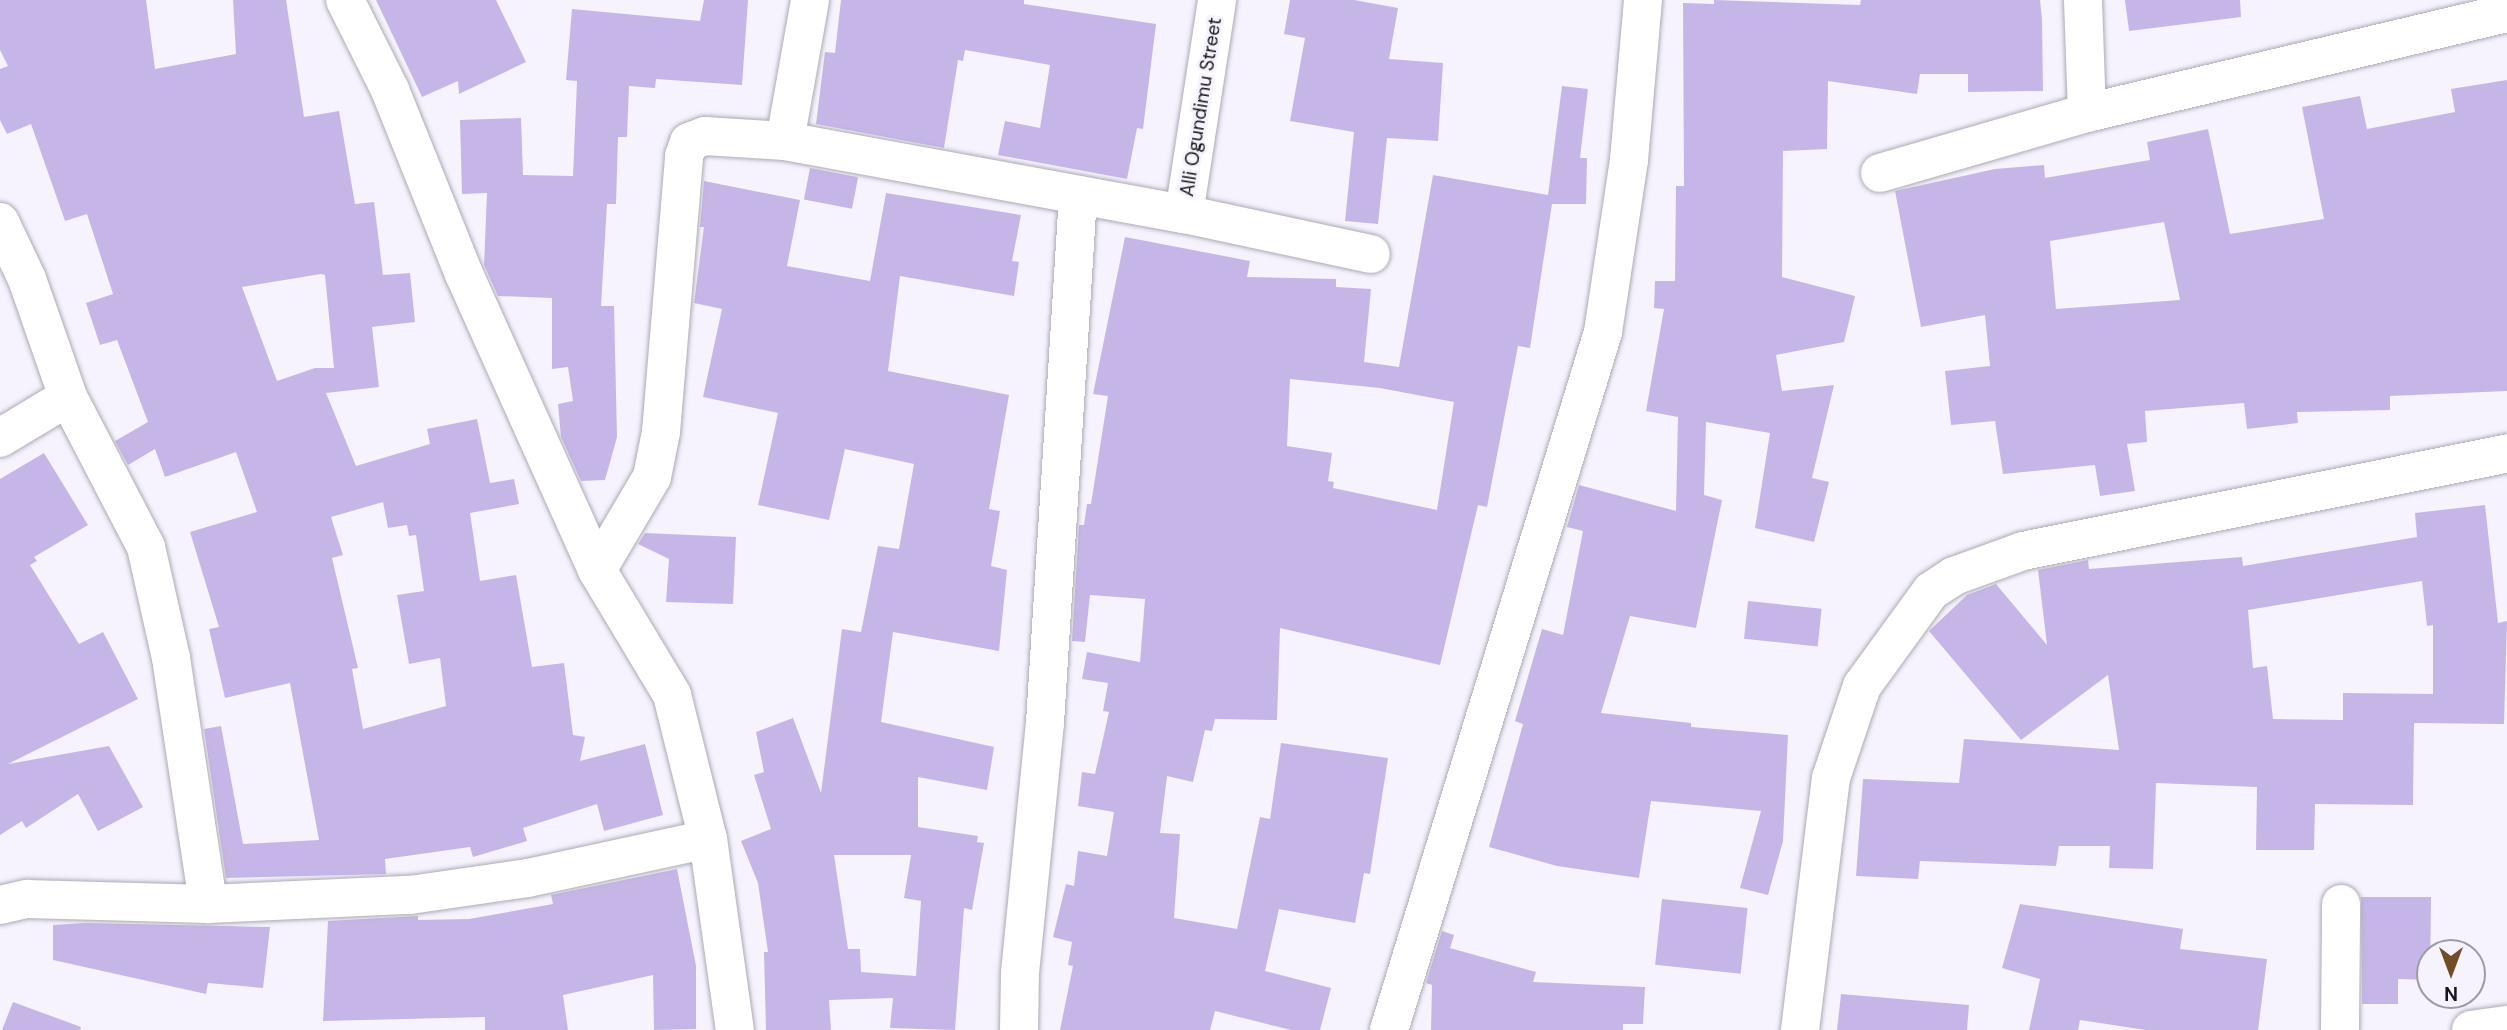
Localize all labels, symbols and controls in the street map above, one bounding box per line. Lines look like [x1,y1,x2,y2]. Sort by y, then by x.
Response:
street label: Alli Ogundimu Street [1176,16,1226,198]
north arrow [2416,939,2486,1009]
text: N [2444,981,2458,1006]

